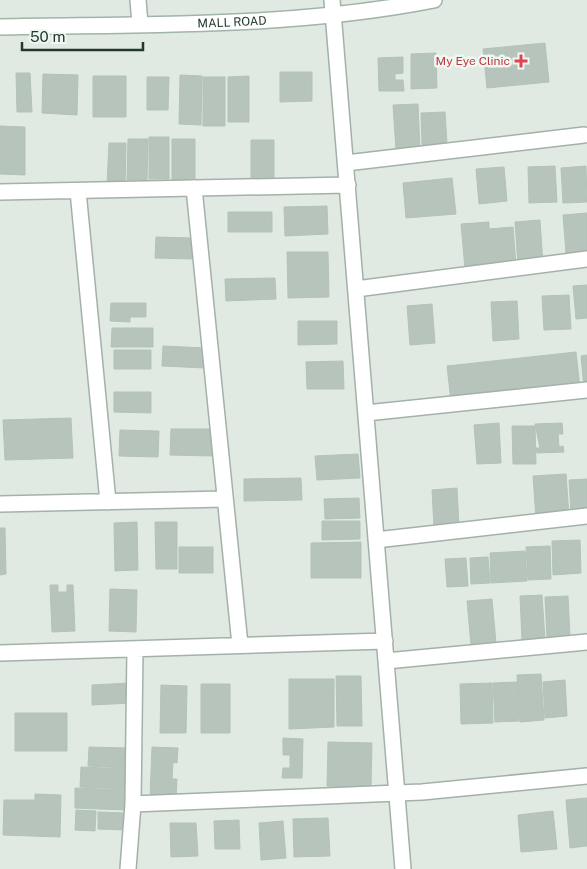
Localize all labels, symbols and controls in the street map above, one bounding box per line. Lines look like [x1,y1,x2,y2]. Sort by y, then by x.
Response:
street label: MALL ROAD [197,13,267,31]
scale bar [22,20,144,52]
text: 50 m [30,28,65,45]
place label: My Eye Clinic [436,54,510,68]
marker: My Eye Clinic [514,54,528,68]

